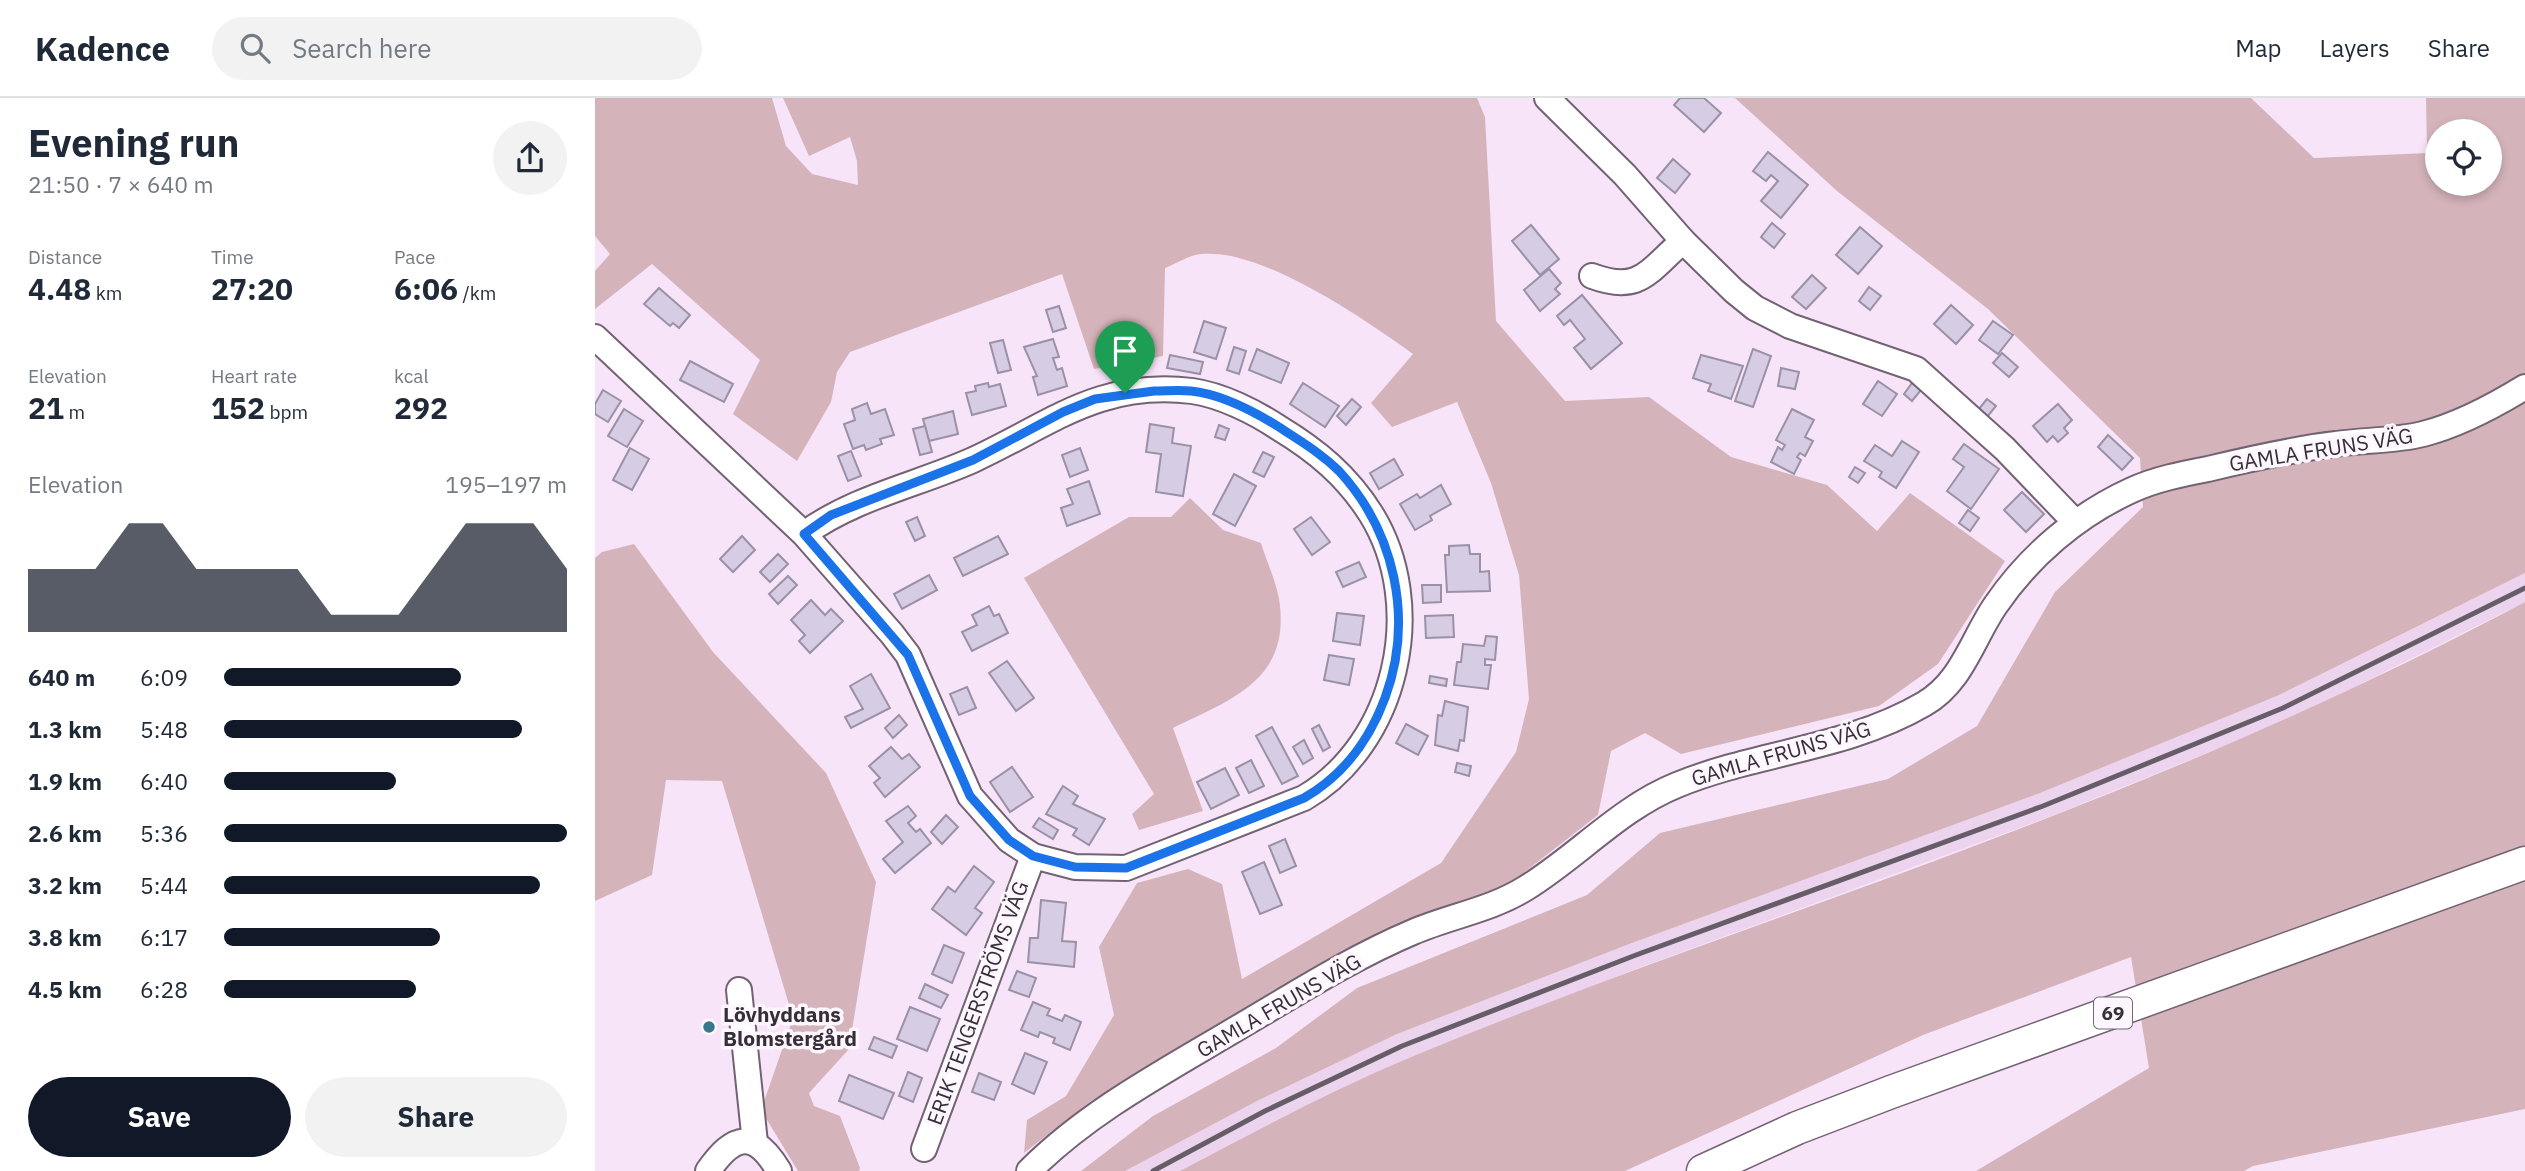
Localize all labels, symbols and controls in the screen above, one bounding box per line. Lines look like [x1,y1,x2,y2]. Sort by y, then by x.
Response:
search box [212,17,702,80]
text: Kadence [35,27,170,70]
icon: search [236,29,274,67]
text: Search here [292,31,432,65]
text: Map [2235,32,2282,64]
text: Layers [2320,32,2390,64]
text: Share [2428,32,2490,64]
text: Evening run [28,118,239,167]
map controls [2425,119,2502,196]
button: locate [2425,119,2502,196]
button: share [493,121,567,195]
text: 21:50 · 7 × 640 m [28,169,214,199]
text: Distance [28,245,102,269]
text: Time [211,245,254,269]
text: Pace [394,245,435,269]
text: 4.48 [28,269,91,308]
text: 27:20 [211,269,293,308]
text: 6:06 [394,269,458,308]
text: km [91,281,122,305]
text: /km [458,281,496,305]
pin [1095,321,1155,393]
icon: arrive [1106,332,1144,370]
text: Elevation [28,364,107,388]
text: Heart rate [211,364,297,388]
text: kcal [394,364,429,388]
text: 21 [28,388,64,427]
text: 152 [211,388,265,427]
text: 292 [394,388,448,427]
text: m [64,400,85,424]
text: bpm [265,400,308,424]
street label: GAMLA FRUNS VÄG [2227,421,2415,477]
text: Elevation [28,469,123,499]
text: 195–197 m [445,469,567,499]
text: 640 m [28,662,95,692]
text: 6:09 [140,662,188,692]
text: 1.3 km [28,714,102,744]
text: 5:48 [140,714,188,744]
street label: GAMLA FRUNS VÄG [1688,714,1874,792]
text: 1.9 km [28,766,102,796]
text: 6:40 [140,766,188,796]
text: 2.6 km [28,818,102,848]
text: 5:36 [140,818,188,848]
text: 3.2 km [28,870,102,900]
text: 5:44 [140,870,188,900]
street label: ERIK TENGERSTRÖMS VÄG [920,877,1034,1129]
text: 3.8 km [28,922,102,952]
text: 6:17 [140,922,188,952]
street label: GAMLA FRUNS VÄG [1191,947,1366,1064]
text: 4.5 km [28,974,102,1004]
text: 6:28 [140,974,188,1004]
road number: 69 [2094,998,2132,1029]
place label: Lövhyddans Blomstergård [723,1000,857,1052]
marker: Lövhyddans Blomstergård [701,1019,717,1035]
button: Save [28,1077,291,1157]
button: Share [305,1077,567,1157]

